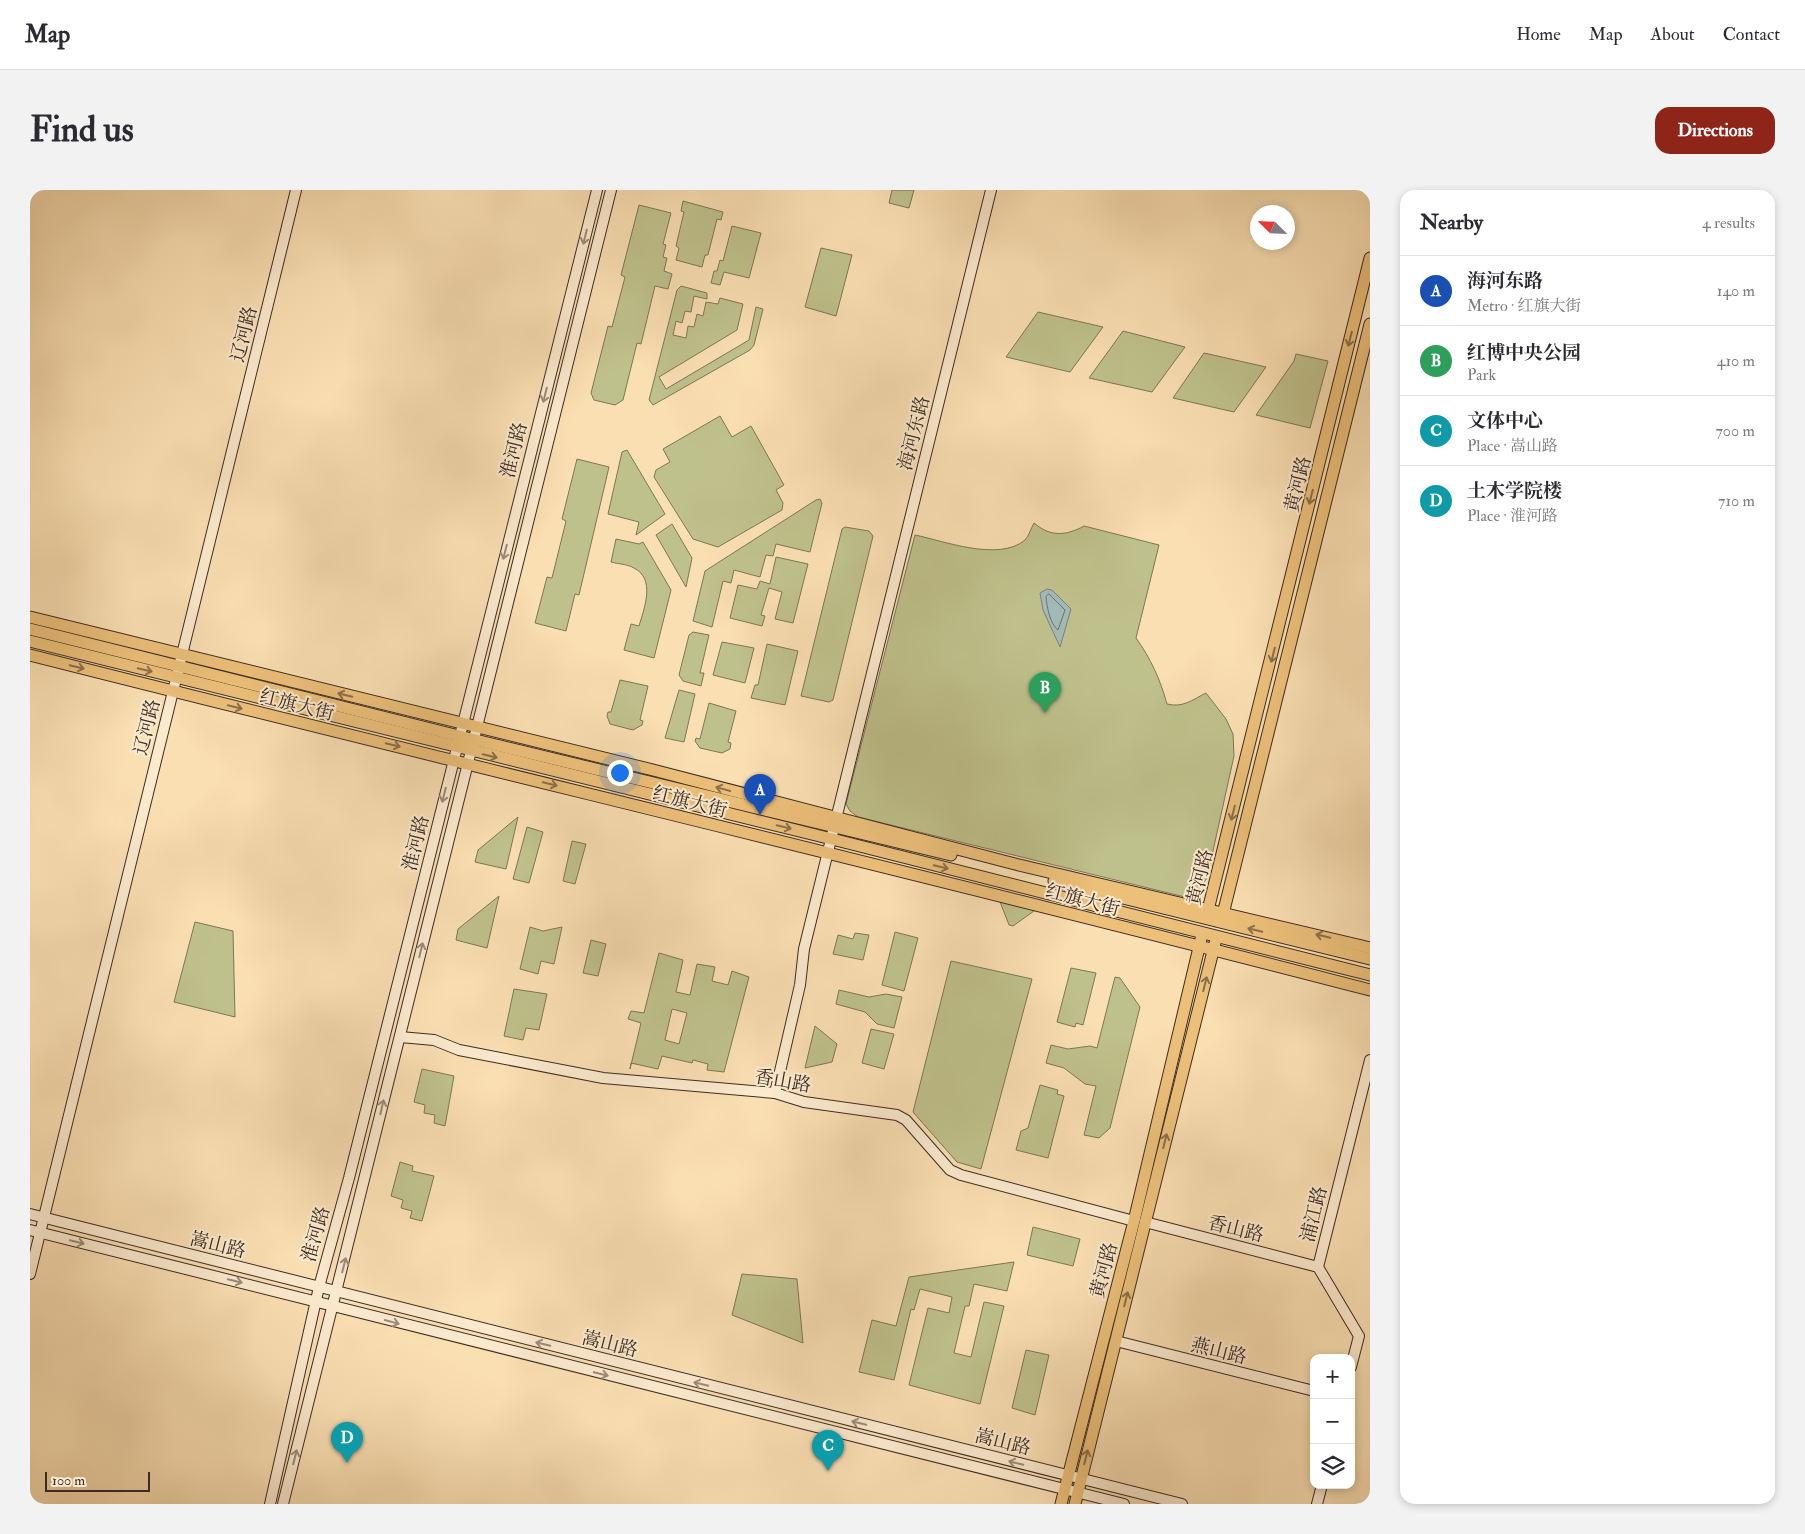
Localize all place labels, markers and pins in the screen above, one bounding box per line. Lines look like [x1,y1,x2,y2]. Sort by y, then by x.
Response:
pin: B [1029,672,1061,713]
pin: A [744,774,776,815]
pin: D [331,1422,363,1463]
pin: C [812,1430,844,1471]

